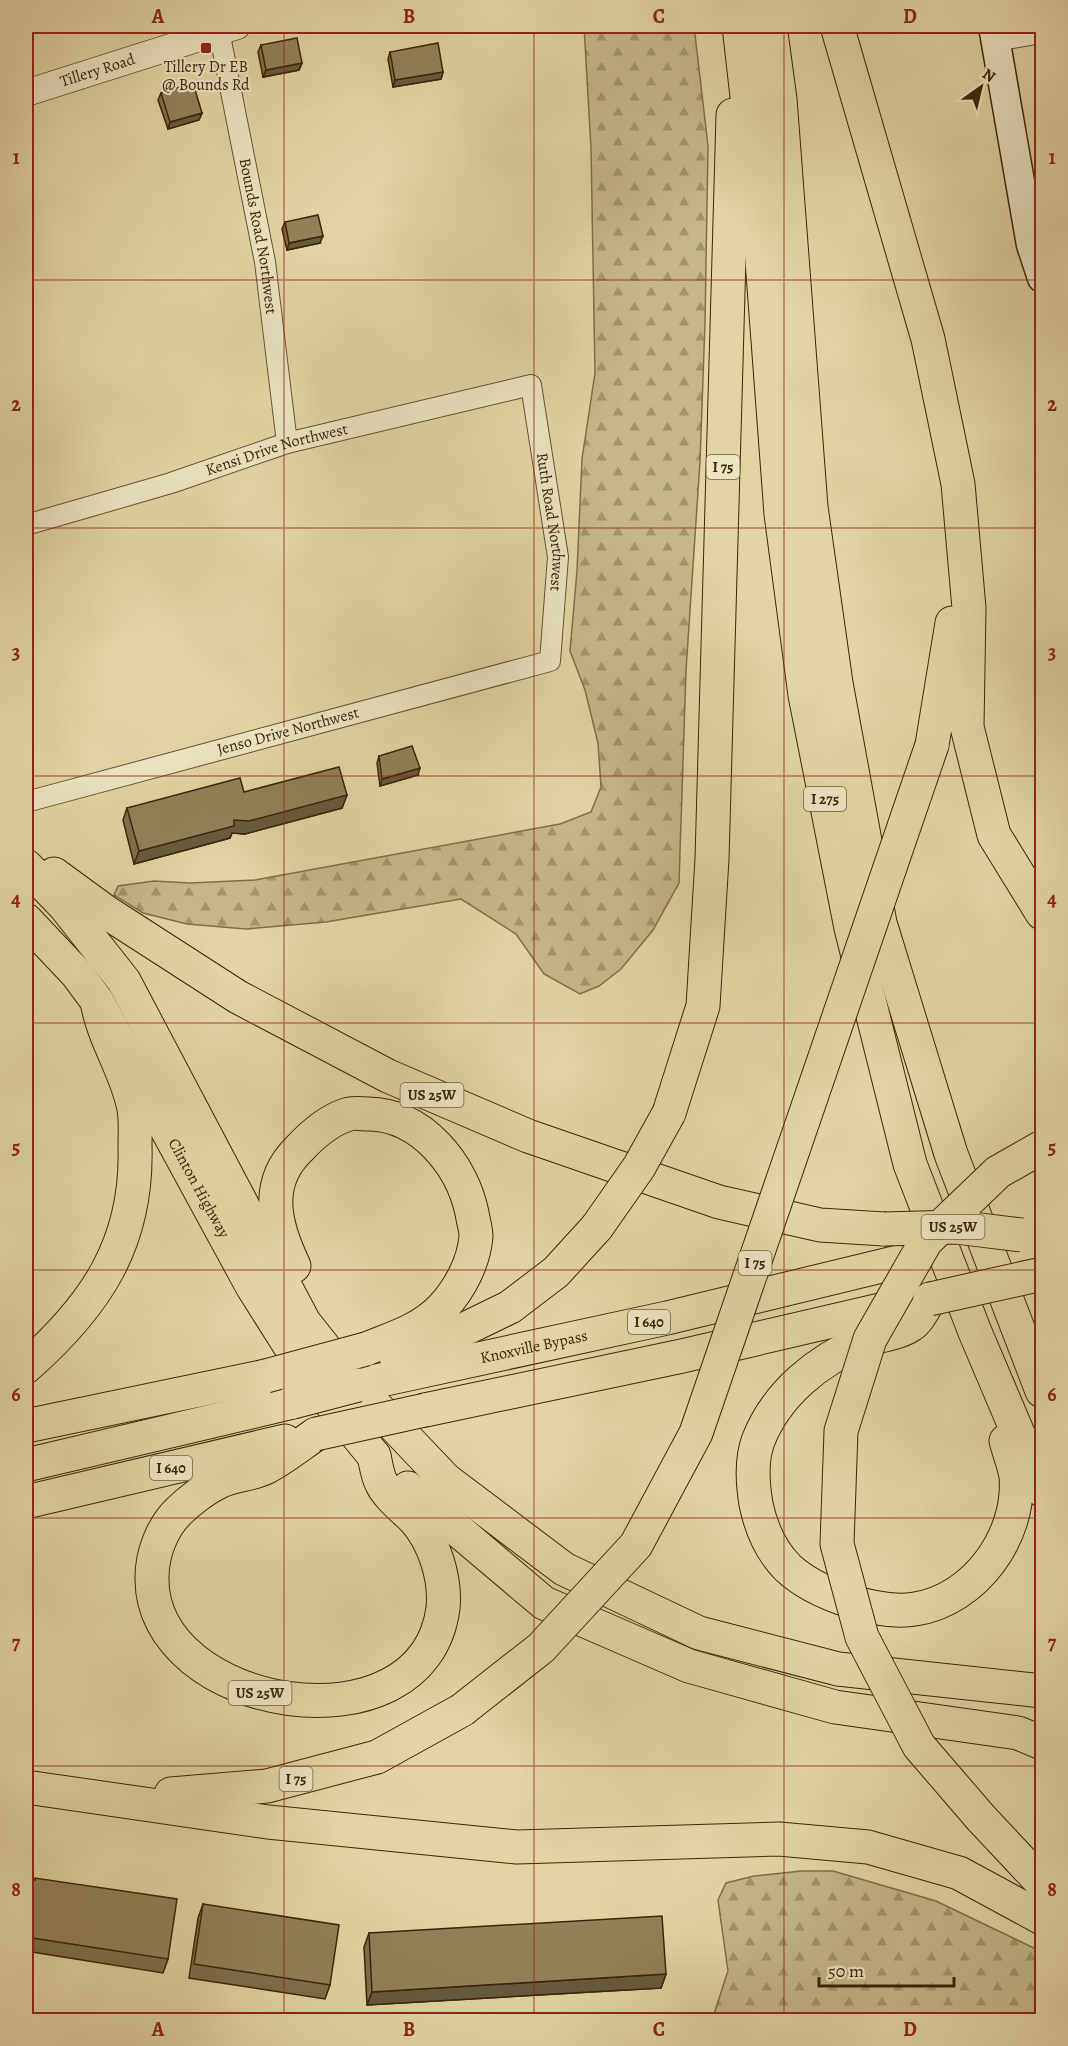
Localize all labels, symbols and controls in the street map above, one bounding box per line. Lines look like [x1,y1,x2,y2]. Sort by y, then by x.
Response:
text: A [151,3,165,30]
text: B [403,3,415,30]
text: C [653,3,665,30]
text: D [903,3,917,30]
marker: Tillery Dr EB @ Bounds Rd [199,41,213,55]
street label: Tillery Road [57,48,138,93]
place label: Tillery Dr EB @ Bounds Rd [162,56,250,96]
north arrow [951,57,1011,117]
text: N [978,63,1000,88]
text: 1 [12,144,20,171]
text: 1 [1048,144,1056,171]
street label: Bounds Road Northwest [234,156,282,315]
text: 2 [11,391,21,418]
text: 2 [1047,391,1057,418]
street label: Kensi Drive Northwest [203,418,350,481]
street label: Ruth Road Northwest [531,451,569,592]
road number: I 75 [706,455,740,479]
text: 3 [12,639,20,666]
text: 3 [1048,639,1056,666]
street label: Jenso Drive Northwest [215,701,361,761]
road number: I 275 [804,787,846,811]
text: 4 [11,886,21,913]
text: 4 [1047,886,1057,913]
road number: US 25W [400,1083,464,1107]
text: 5 [12,1134,20,1161]
street label: Clinton Highway [163,1134,235,1243]
text: 5 [1048,1134,1056,1161]
road number: US 25W [922,1215,984,1239]
road number: I 75 [738,1251,771,1275]
road number: I 640 [628,1310,670,1334]
street label: Knoxville Bypass [478,1325,590,1369]
text: 6 [11,1381,21,1408]
text: 6 [1047,1381,1057,1408]
road number: I 640 [150,1456,192,1480]
text: 7 [12,1629,21,1656]
text: 7 [1048,1629,1057,1656]
road number: US 25W [228,1681,292,1705]
road number: I 75 [280,1767,312,1791]
text: 8 [11,1876,21,1903]
text: 8 [1047,1876,1057,1903]
scale bar [819,1950,954,1988]
text: 50 m [828,1959,864,1983]
text: A [151,2016,165,2043]
text: B [403,2016,415,2043]
text: C [653,2016,665,2043]
text: D [903,2016,917,2043]

